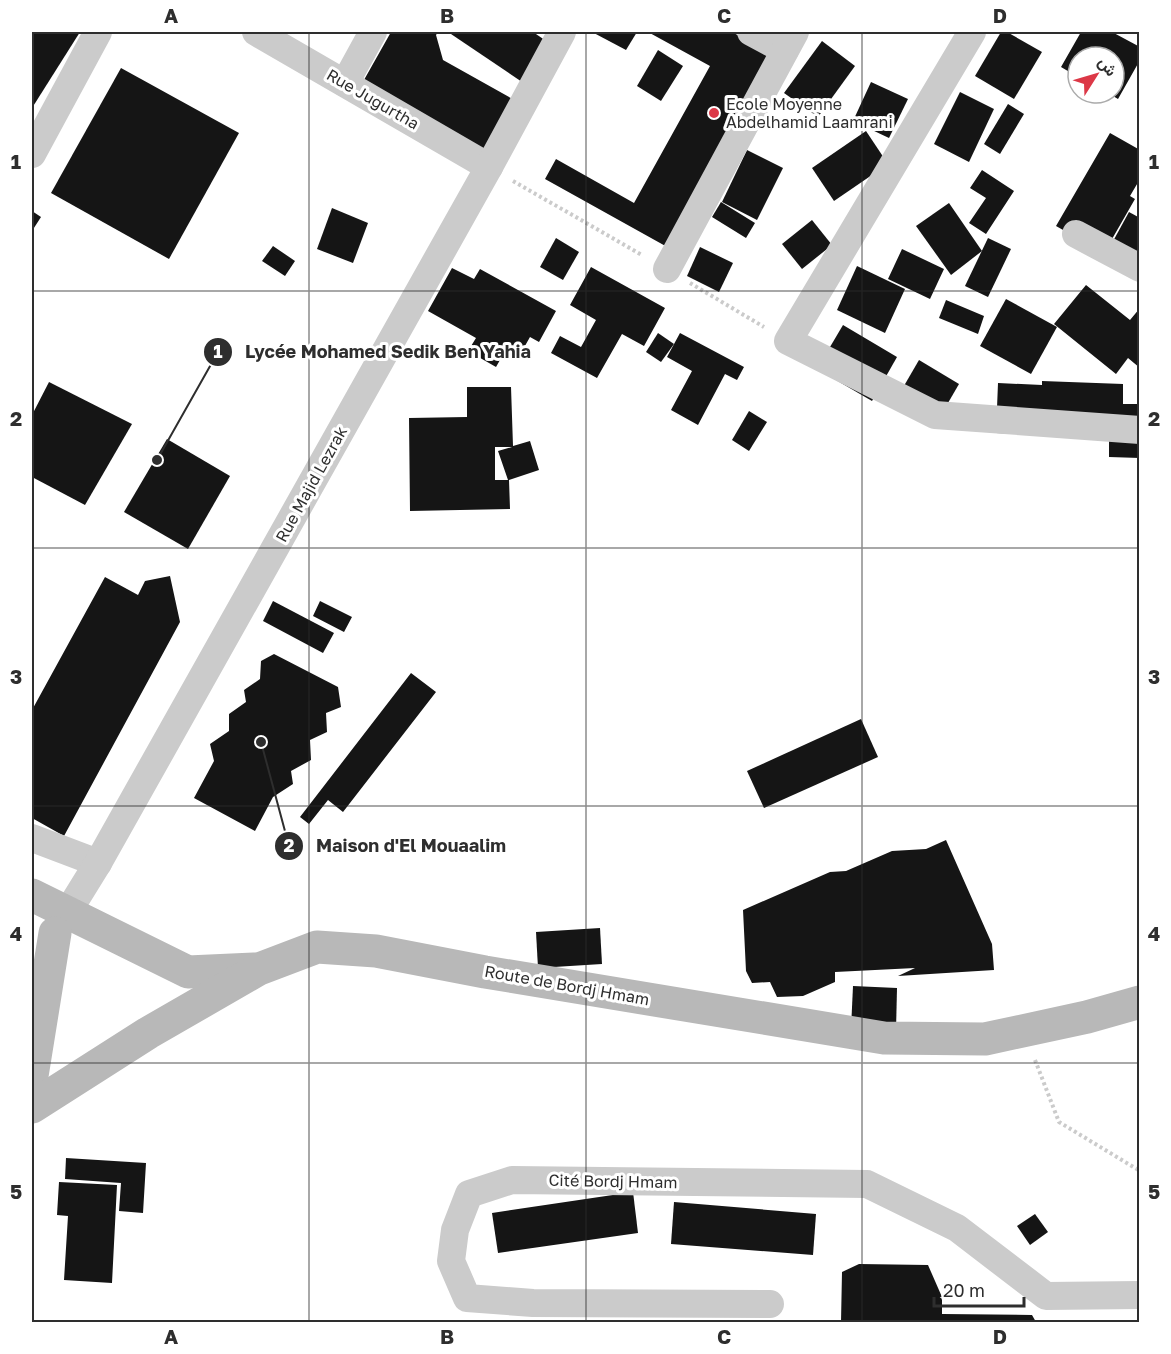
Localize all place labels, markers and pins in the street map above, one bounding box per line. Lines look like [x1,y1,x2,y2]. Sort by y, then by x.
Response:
place label: Ecole Moyenne Abdelhamid Laamrani [726,94,893,132]
marker: Ecole Moyenne Abdelhamid Laamrani [707,106,721,120]
callout: Lycée Mohamed Sedik Ben Yahia [203,334,542,370]
callout: Maison d'El Mouaalim [274,828,518,864]

